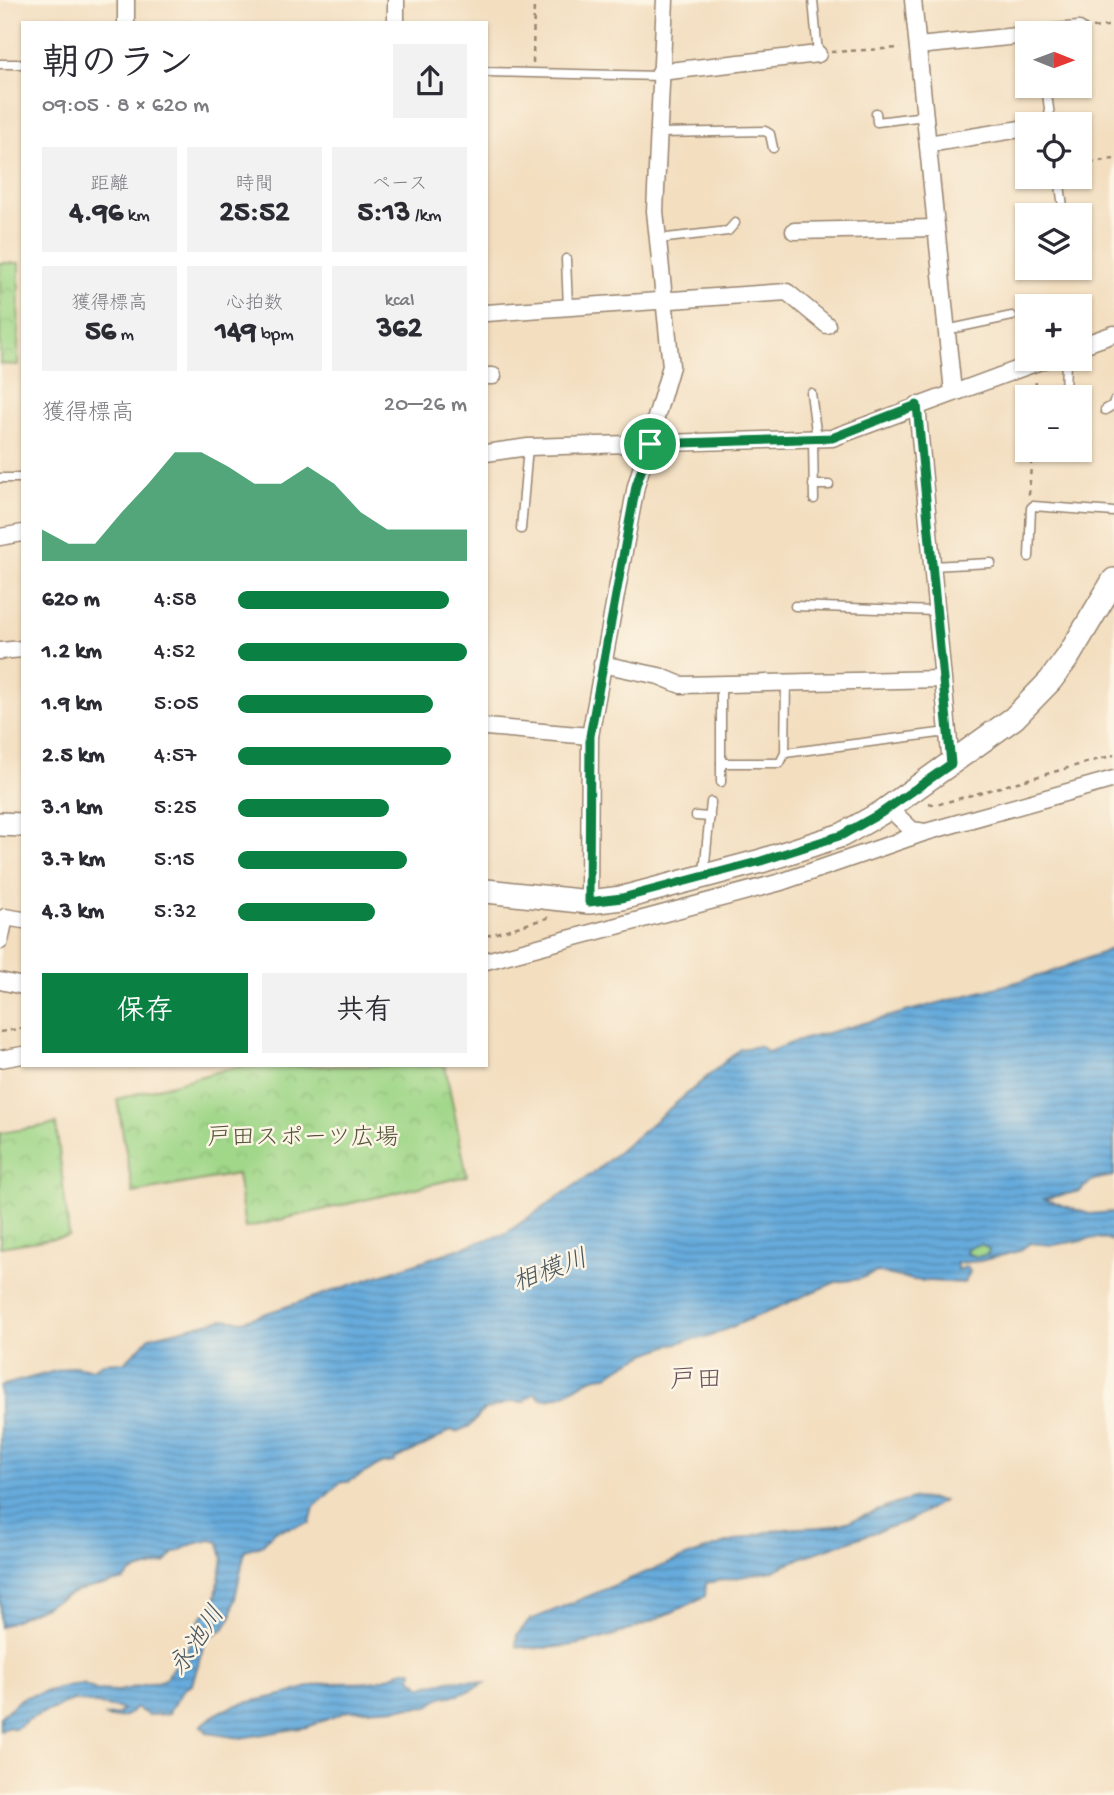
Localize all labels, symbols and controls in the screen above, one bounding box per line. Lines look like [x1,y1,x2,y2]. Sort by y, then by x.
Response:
north arrow [1015,21,1092,98]
map controls [1015,21,1092,462]
button: share [393,44,467,118]
text: 朝のラン [42,45,194,89]
text: 09:05 · 8 × 620 m [42,93,209,120]
button: locate [1015,112,1092,189]
text: 距離 [90,174,129,197]
text: 時間 [235,174,274,197]
text: ペース [372,174,427,197]
text: 4.96 [69,197,123,232]
text: 25:52 [219,197,290,232]
text: 5:13 [358,197,410,232]
button: layers [1015,203,1092,280]
text: km [123,205,150,228]
text: /km [410,205,441,228]
text: kcal [385,290,414,313]
text: 獲得標高 [71,293,148,316]
text: 心拍数 [226,293,283,316]
button: + [1015,294,1092,371]
text: 362 [377,313,422,348]
text: 56 [85,316,116,351]
text: 149 [215,316,256,351]
text: m [116,324,134,347]
text: bpm [256,324,294,347]
button: − [1015,385,1092,462]
text: 20–26 m [384,392,467,419]
text: 獲得標高 [42,401,134,428]
pin [620,414,680,474]
icon: arrive [631,425,669,463]
text: 620 m [42,587,100,614]
text: 4:58 [154,587,197,614]
text: 1.2 km [42,639,102,666]
text: 4:52 [154,639,195,666]
text: 1.9 km [42,691,102,718]
text: 5:05 [154,691,198,718]
text: 2.5 km [42,743,105,770]
text: 4:57 [154,743,196,770]
text: 3.1 km [42,795,102,822]
text: 5:25 [154,795,197,822]
text: 3.7 km [42,847,105,874]
text: 5:15 [154,847,195,874]
text: 4.3 km [42,899,104,926]
text: 5:32 [154,899,197,926]
button: 保存 [42,973,248,1053]
button: 共有 [262,973,467,1053]
park label: 戸田スポーツ広場 [207,1124,399,1154]
water label: 相模川 [509,1244,593,1301]
district label: 戸田 [670,1367,722,1398]
water label: 永池川 [164,1600,234,1683]

